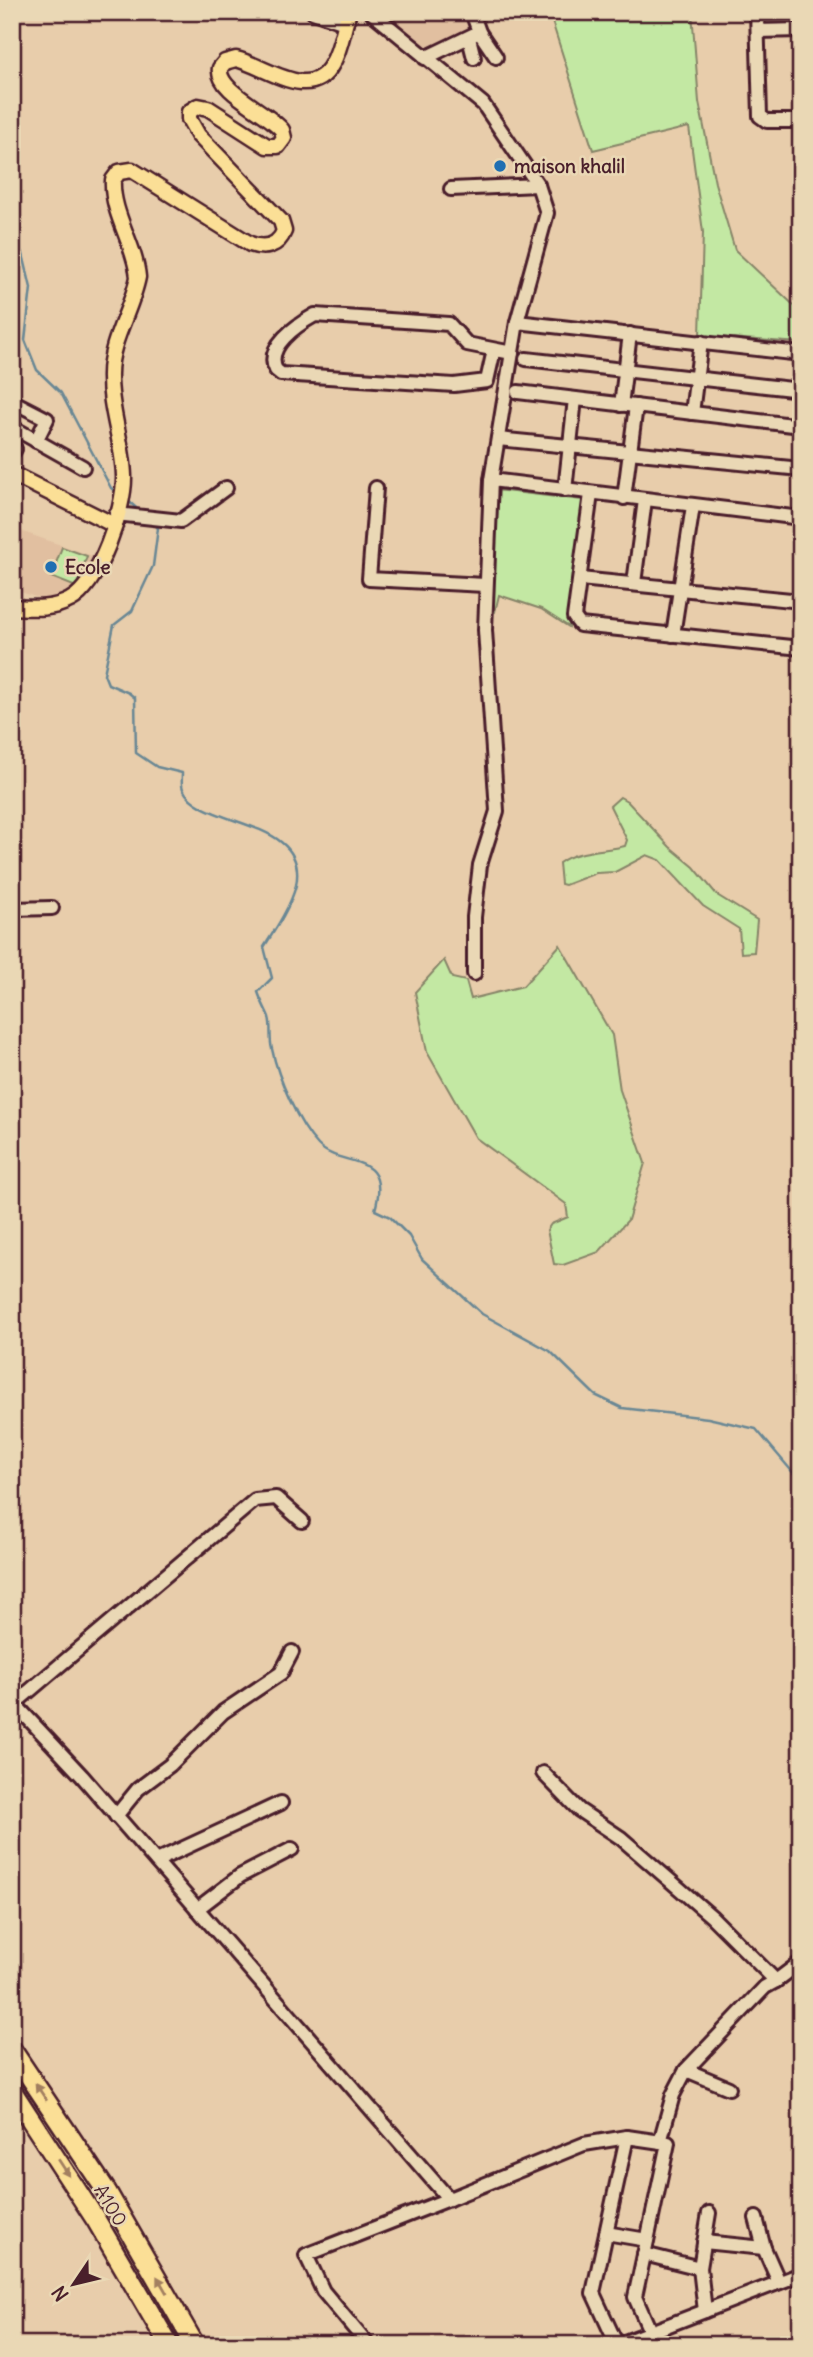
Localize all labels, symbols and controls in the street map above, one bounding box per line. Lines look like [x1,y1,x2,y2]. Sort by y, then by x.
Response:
place label: maison khalil [514,154,625,178]
marker: maison khalil [492,158,508,174]
place label: Ecole [65,555,111,579]
marker: Ecole [43,559,59,575]
one-way arrow [35,2082,48,2102]
one-way arrow [57,2158,70,2178]
street label: A100 [89,2180,133,2230]
north arrow [38,2248,108,2318]
one-way arrow [156,2275,168,2294]
text: N [46,2281,74,2306]

